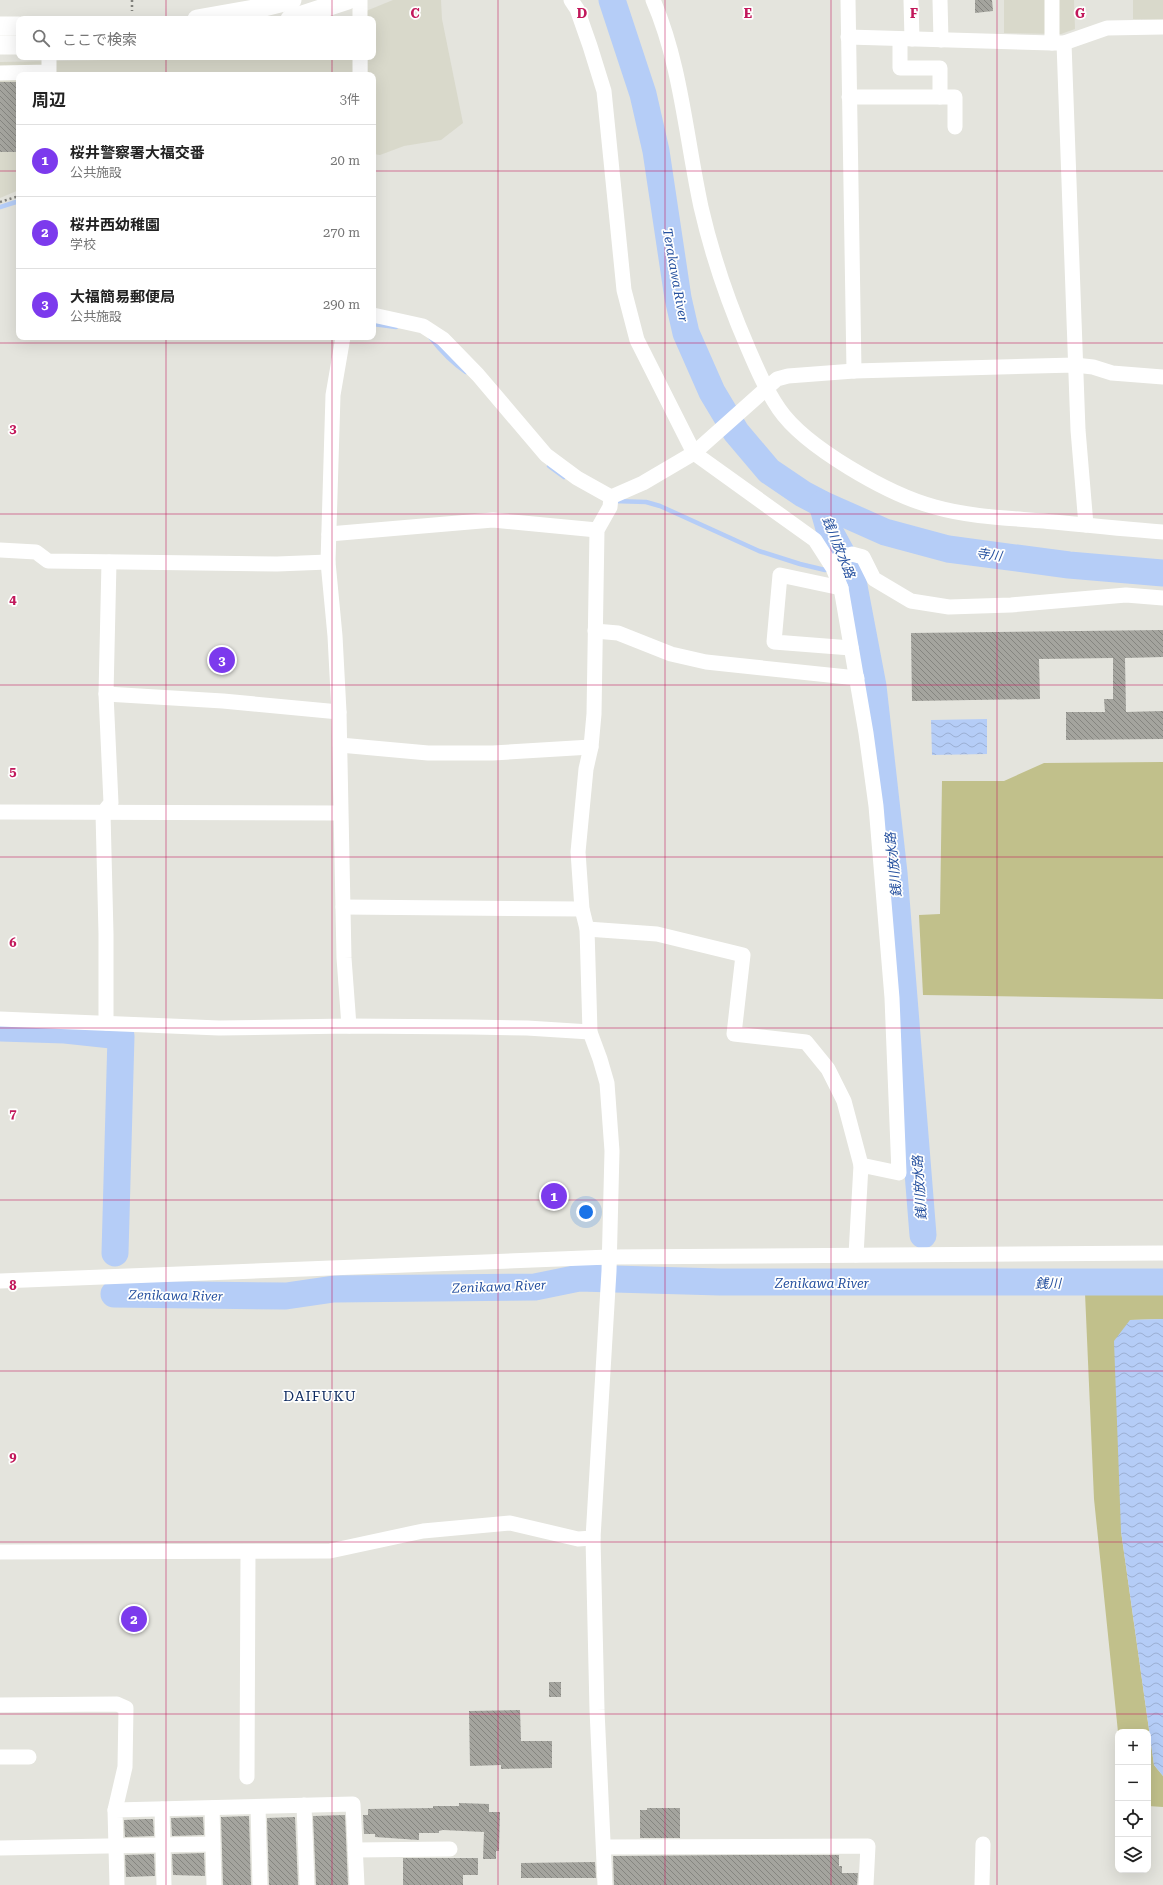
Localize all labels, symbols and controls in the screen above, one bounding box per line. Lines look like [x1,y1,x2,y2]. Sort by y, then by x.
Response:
text: C [410,6,420,21]
text: D [577,6,587,21]
text: E [744,6,752,21]
text: F [910,6,918,21]
text: G [1075,6,1085,21]
search box [16,16,376,60]
icon: search [30,27,52,49]
text: ここで検索 [62,31,137,49]
text: 周辺 [32,90,66,110]
text: 3件 [340,92,360,107]
text: 桜井警察署大福交番 [70,144,205,162]
text: 1 [41,153,49,168]
text: 20 m [330,153,360,168]
text: 公共施設 [70,165,122,180]
text: 桜井西幼稚園 [70,216,160,234]
text: 2 [41,225,49,240]
text: 270 m [323,225,360,240]
water label: Terakawa River [660,227,691,324]
text: 学校 [70,237,96,252]
text: 大福簡易郵便局 [70,288,175,306]
text: 3 [41,297,49,312]
text: 290 m [323,297,360,312]
text: 公共施設 [70,309,122,324]
text: 3 [9,421,17,436]
water label: 銭川放水路 [819,514,858,581]
water label: 寺川 [975,545,1005,564]
text: 4 [9,592,17,607]
pin: 3 [209,645,235,675]
text: 5 [9,764,17,779]
water label: 銭川放水路 [883,831,904,898]
text: 6 [9,935,17,950]
text: 7 [9,1106,17,1121]
water label: 銭川放水路 [910,1154,929,1221]
pin: 1 [541,1181,567,1211]
your location [576,1202,596,1222]
water label: Zenikawa River [774,1276,870,1291]
water label: 銭川 [1035,1276,1063,1291]
water label: Zenikawa River [451,1277,547,1296]
text: 8 [9,1278,17,1293]
water label: Zenikawa River [128,1287,224,1304]
district label: DAIFUKU [283,1388,357,1404]
text: 9 [9,1449,17,1464]
pin: 2 [121,1604,147,1634]
map controls [1115,1729,1151,1873]
button: + [1115,1729,1151,1765]
button: − [1115,1765,1151,1801]
button: locate [1115,1801,1151,1837]
button: layers [1115,1837,1151,1873]

